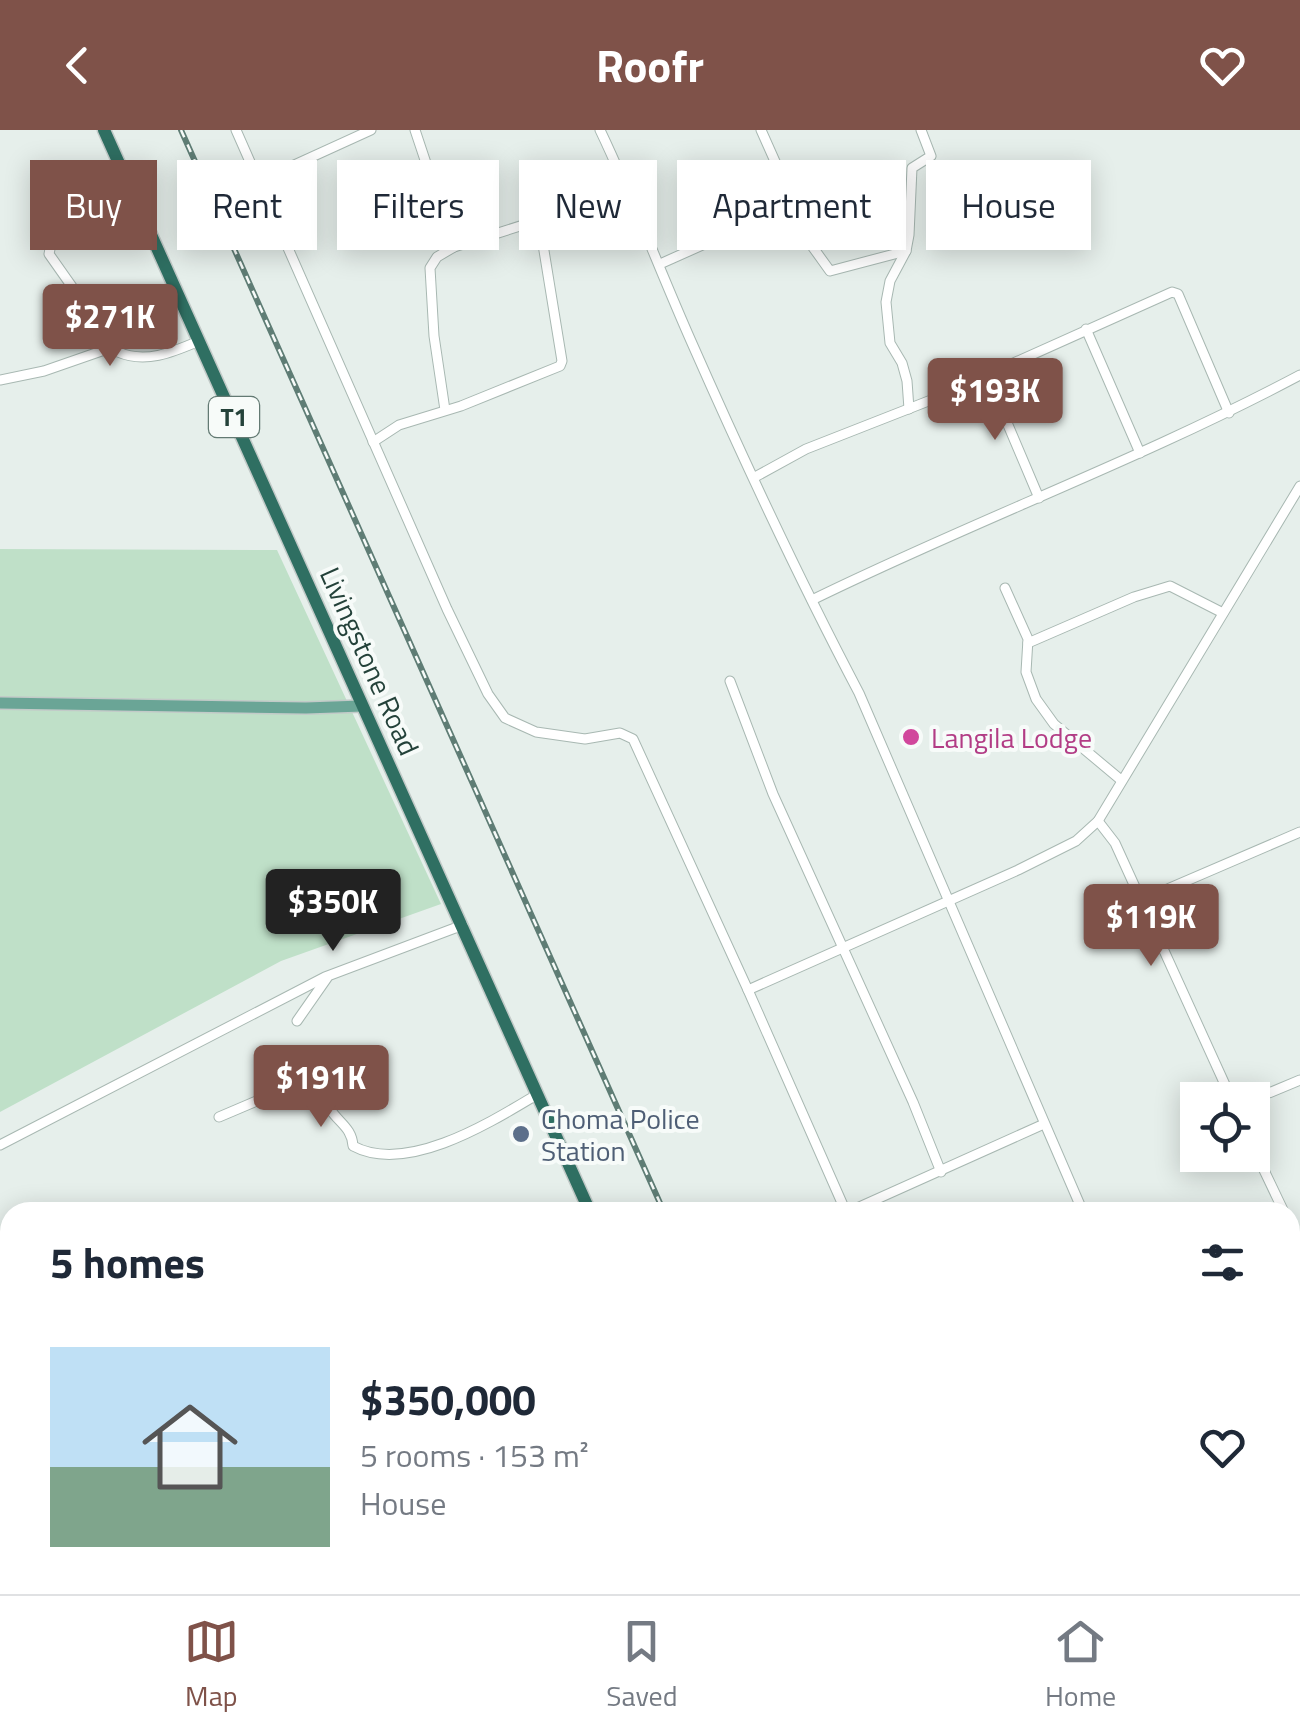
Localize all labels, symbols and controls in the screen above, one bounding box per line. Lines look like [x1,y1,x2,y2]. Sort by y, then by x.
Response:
text: Roofr [596,31,704,99]
icon: back [50,38,105,93]
icon: heart [1195,38,1250,93]
chip: Buy [30,160,157,250]
chip: Rent [177,160,317,250]
chip: Filters [337,160,499,250]
chip: New [519,160,657,250]
chip: Apartment [677,160,906,250]
chip: House [926,160,1091,250]
pin: $271K [40,284,180,369]
text: $271K [65,292,155,340]
pin: $193K [925,358,1065,443]
text: $193K [950,366,1040,414]
road number: T1 [209,397,259,437]
street label: Livingstone Road [309,560,431,762]
place label: Langila Lodge [931,716,1092,759]
marker: Langila Lodge [900,726,922,748]
pin: $350K [263,869,403,954]
text: $350K [288,877,378,925]
pin: $119K [1081,884,1221,969]
text: $119K [1106,892,1196,940]
pin: $191K [251,1045,391,1130]
text: $191K [276,1053,366,1101]
map controls [1180,1082,1270,1172]
button: locate [1180,1082,1270,1172]
place label: Choma Police Station [541,1097,700,1172]
marker: Choma Police Station [510,1123,532,1145]
text: 5 homes [50,1230,205,1294]
icon: filters [1195,1235,1250,1290]
text: $350,000 [360,1367,536,1431]
icon: home [130,1387,250,1507]
icon: heart [1195,1420,1250,1475]
text: 5 rooms · 153 m² [360,1431,589,1479]
text: House [360,1479,446,1527]
tab: Map [184,1614,239,1717]
tab: Saved [606,1614,678,1717]
tab: Home [1045,1614,1116,1717]

